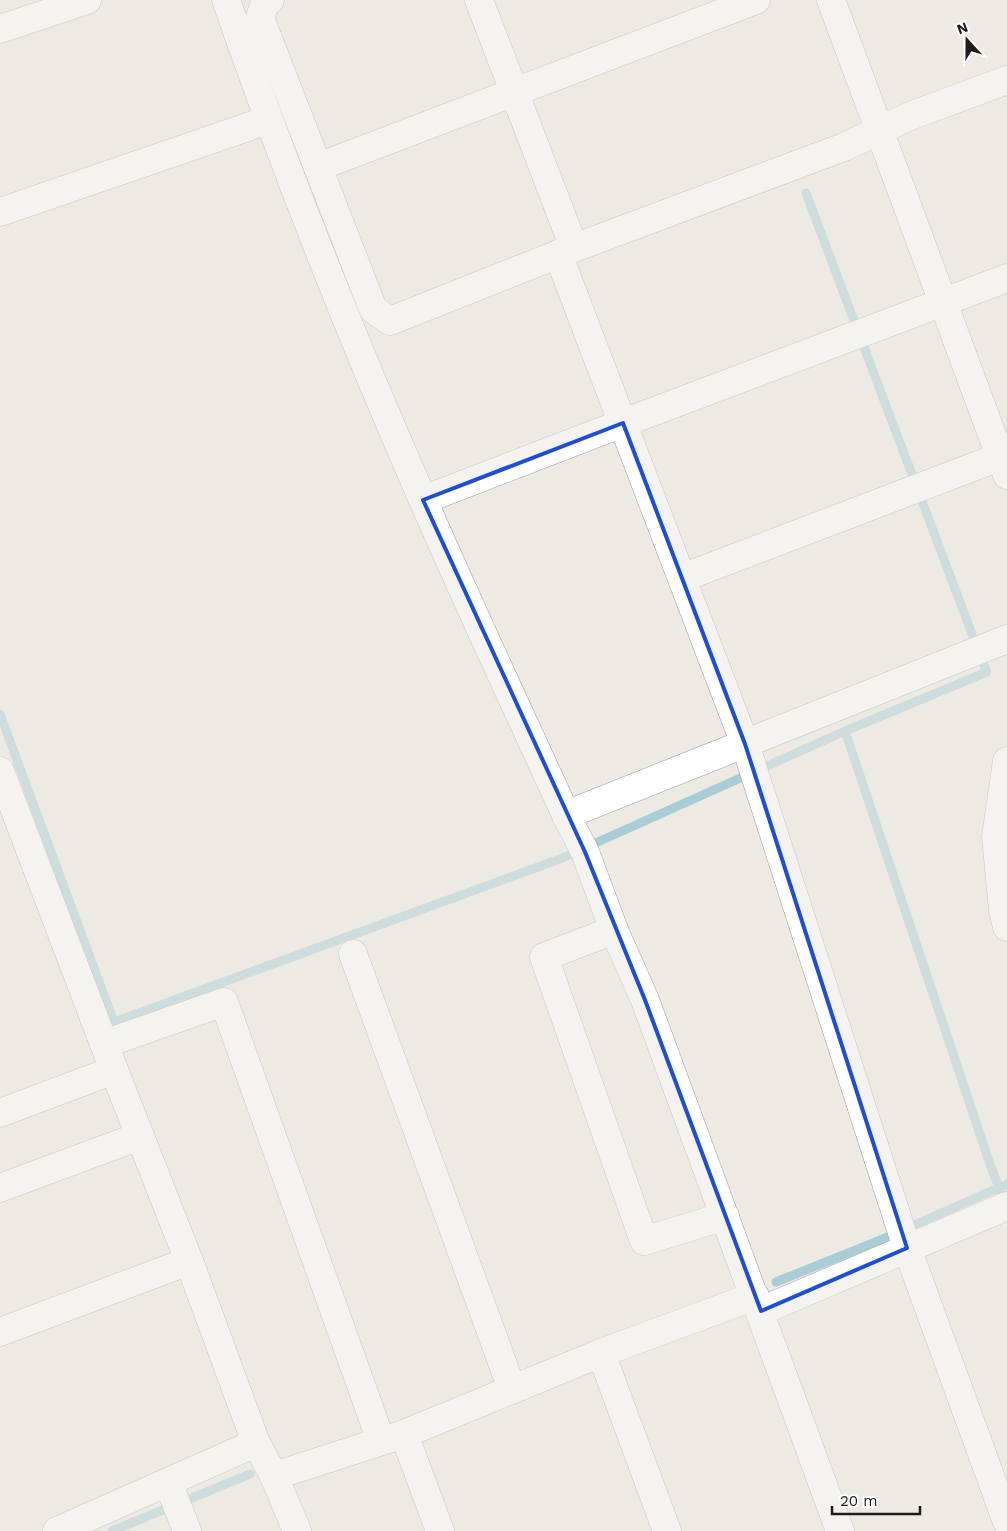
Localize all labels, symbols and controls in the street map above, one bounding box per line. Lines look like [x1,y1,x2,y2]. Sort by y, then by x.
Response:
north arrow [942,15,992,65]
text: N [955,19,970,37]
scale bar [832,1484,920,1516]
text: 20 m [840,1492,878,1510]

